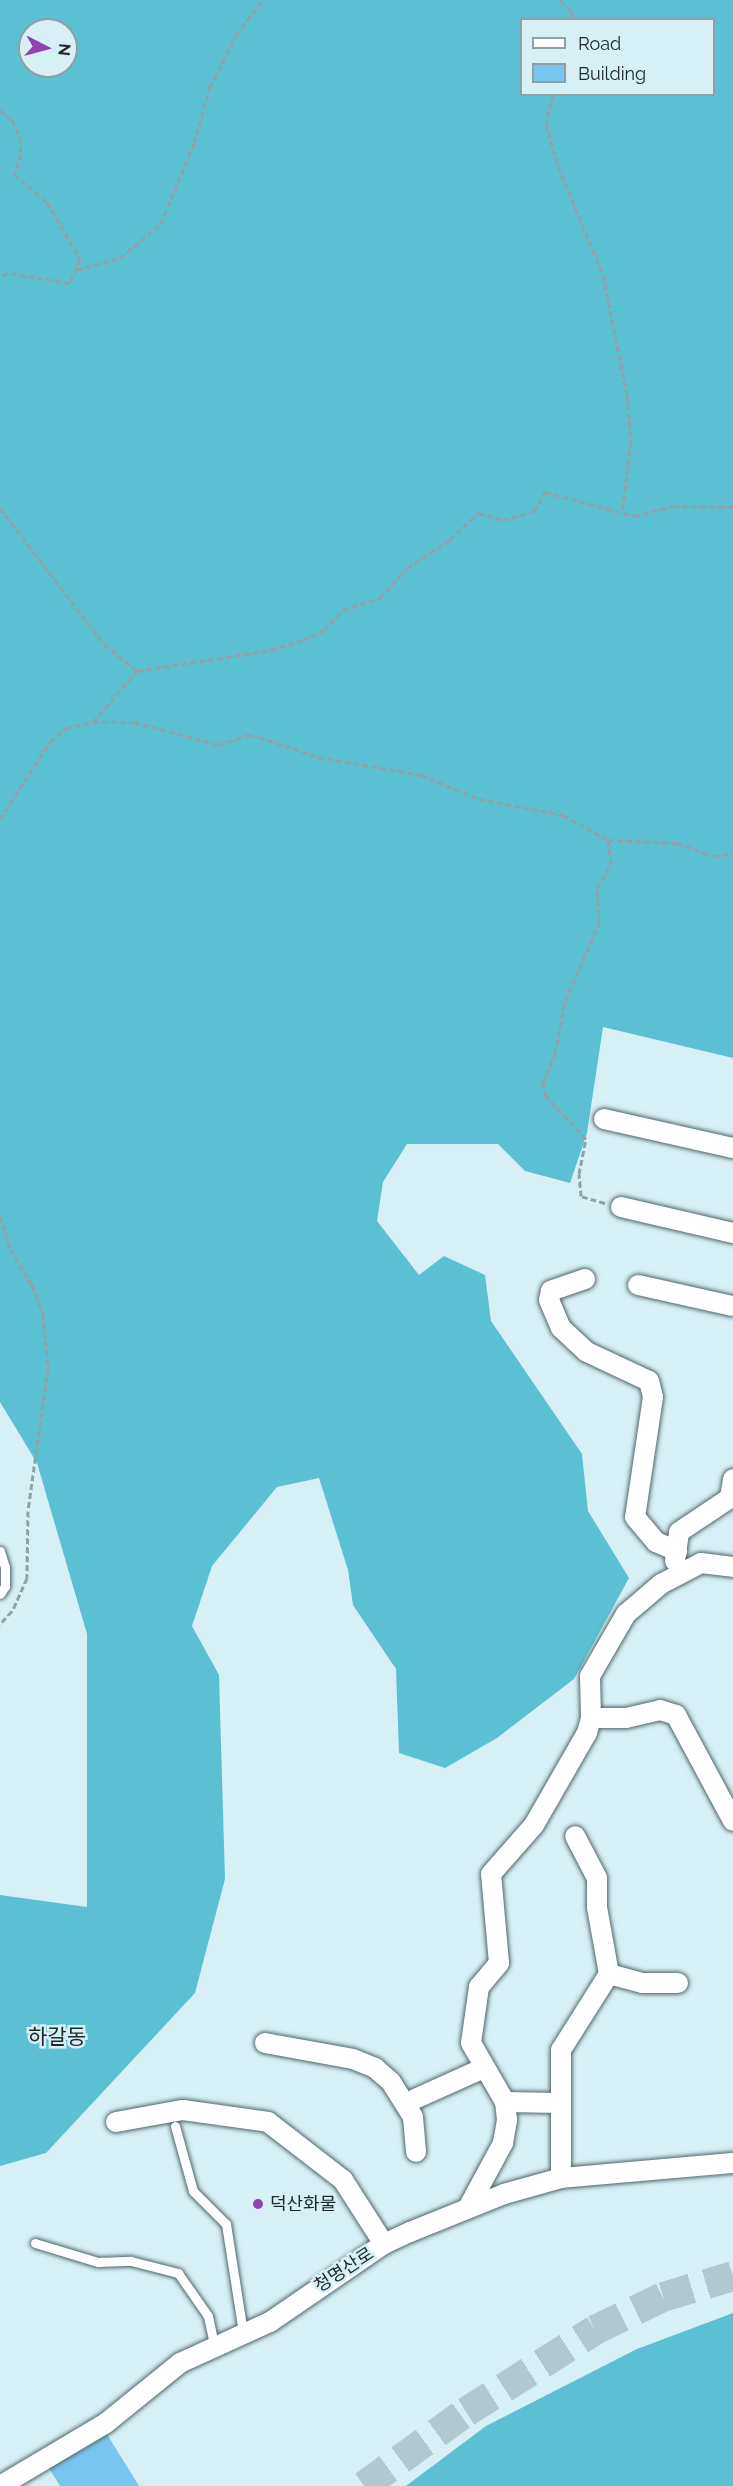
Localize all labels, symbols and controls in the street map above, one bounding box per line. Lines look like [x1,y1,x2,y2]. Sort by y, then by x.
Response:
north arrow [18,18,78,78]
legend [520,18,715,96]
text: Road [578,33,621,54]
text: N [54,43,74,57]
text: Building [578,63,646,84]
district label: 하갈동 [28,2024,86,2050]
place label: 덕산화물 [270,2193,336,2215]
marker: 덕산화물 [251,2197,265,2211]
street label: 청명산로 [310,2243,378,2297]

